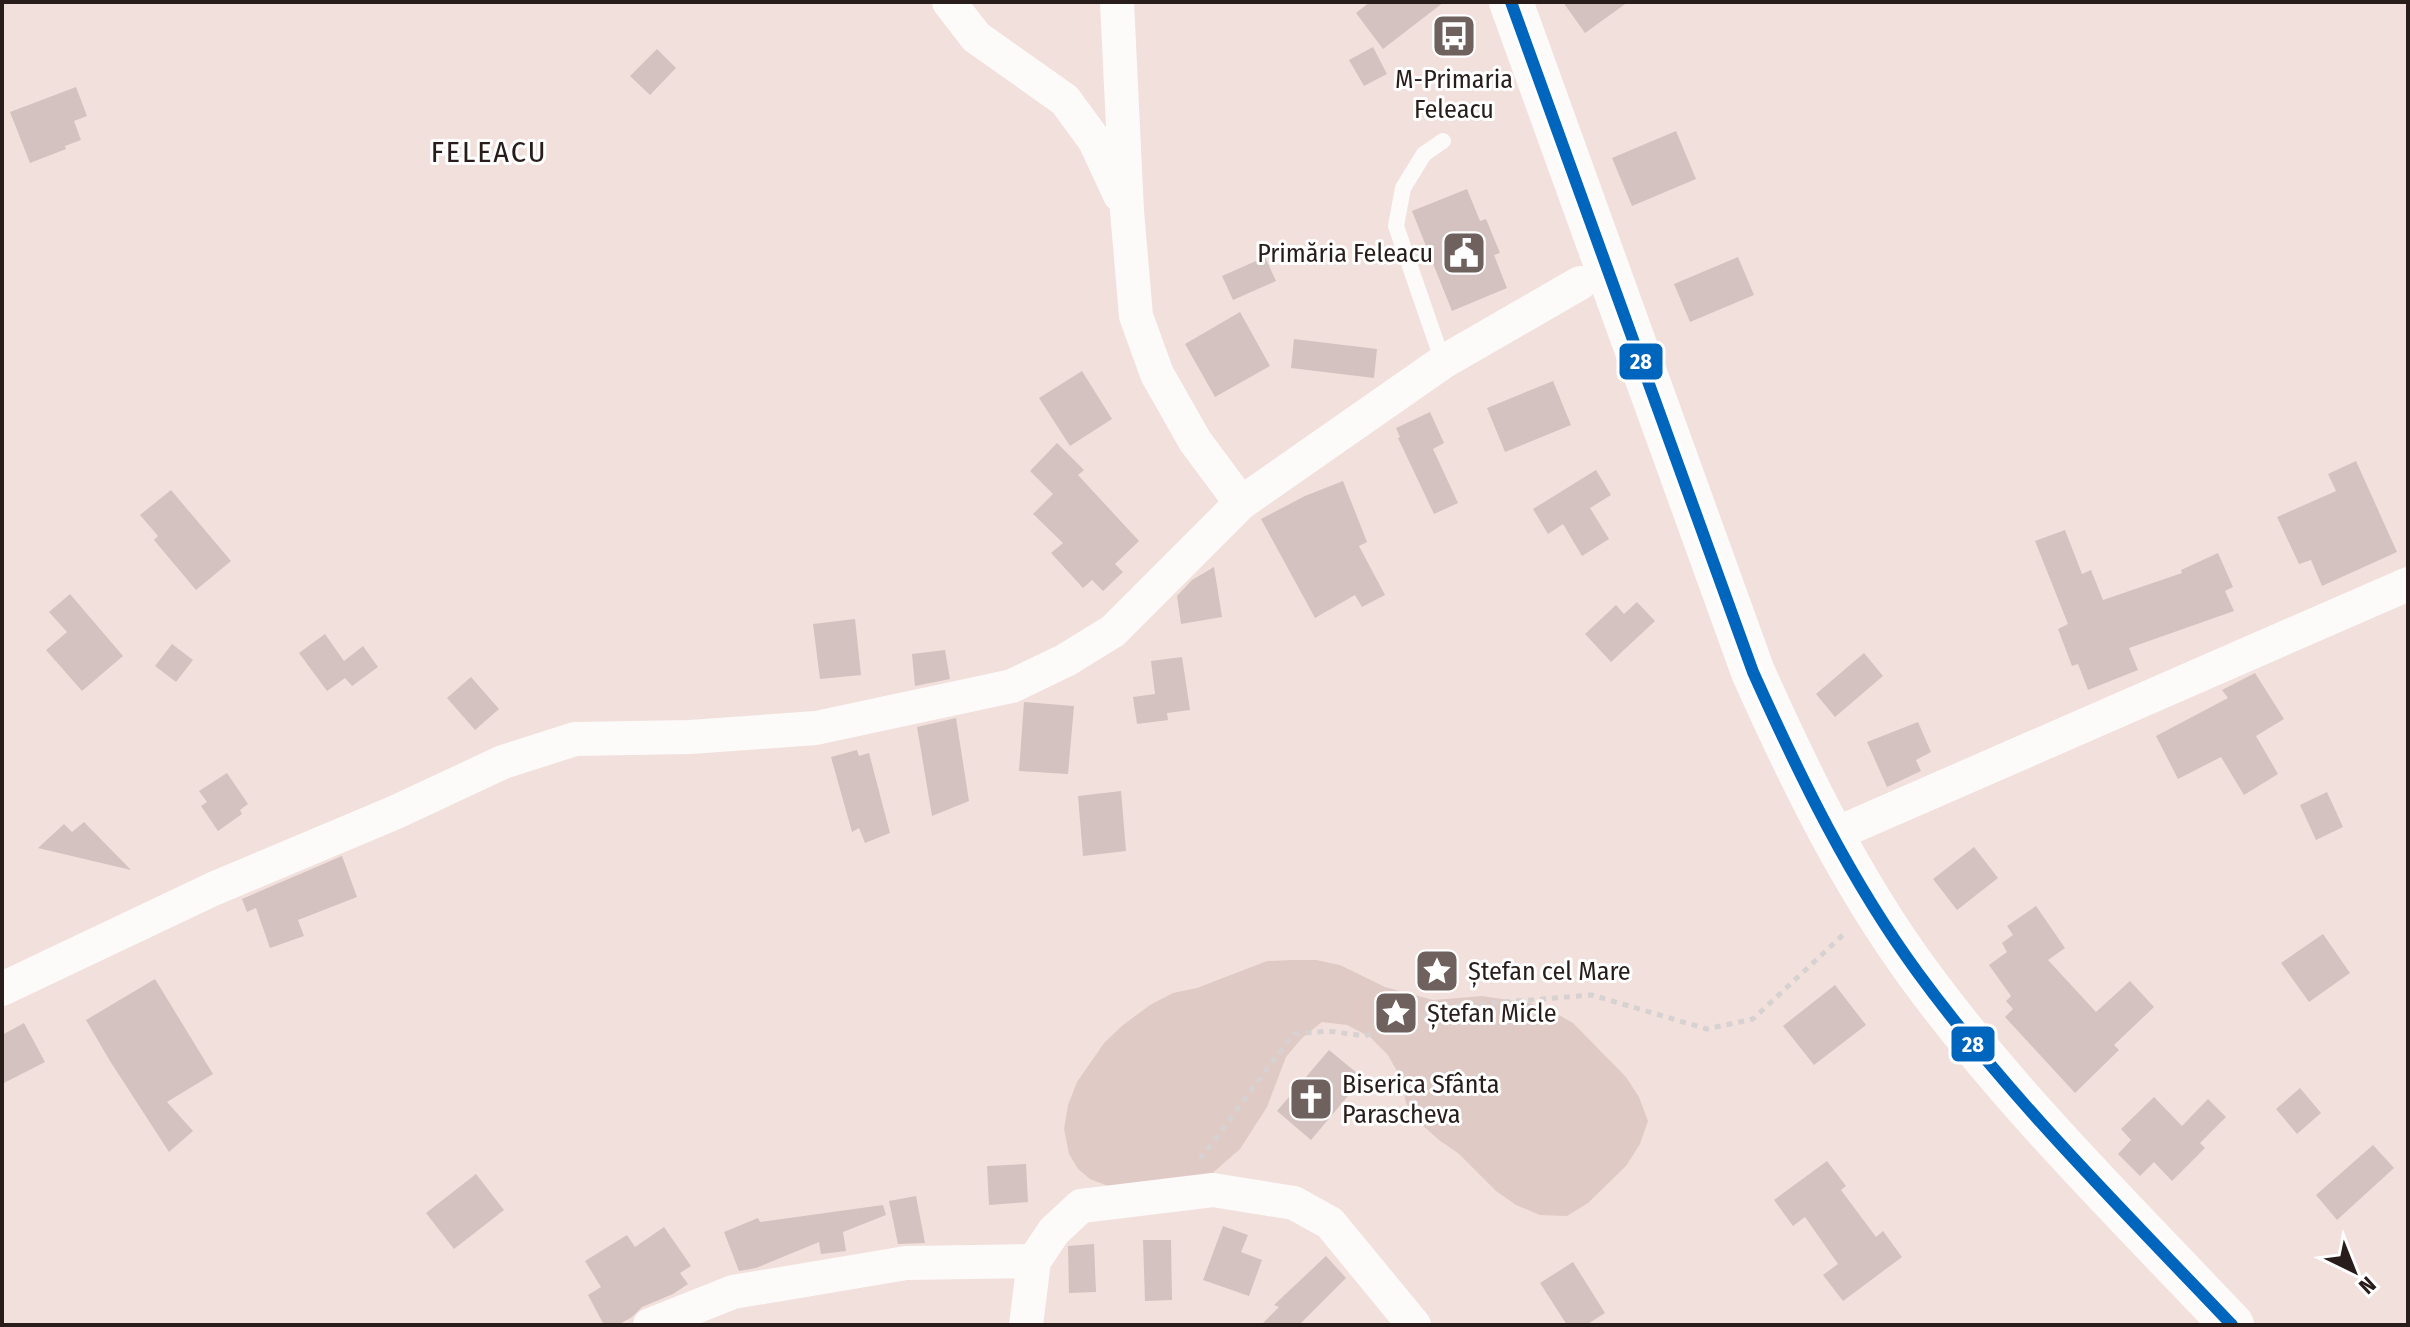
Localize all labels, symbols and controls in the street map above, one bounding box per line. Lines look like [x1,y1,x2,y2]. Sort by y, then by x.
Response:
bus stop icon: M-Primaria Feleacu [1430,12,1478,60]
place label: M-Primaria Feleacu [1395,64,1513,125]
district label: FELEACU [431,134,547,170]
public building icon: Primăria Feleacu [1440,229,1488,277]
place label: Primăria Feleacu [1257,238,1433,269]
line badge: 28 [1618,342,1664,381]
text: 28 [1629,348,1652,375]
place icon: Ștefan cel Mare [1413,947,1461,995]
place label: Ștefan cel Mare [1468,956,1631,988]
place icon: Ștefan Micle [1372,989,1420,1037]
place label: Ștefan Micle [1427,998,1557,1030]
line badge: 28 [1950,1025,1996,1063]
text: 28 [1961,1031,1984,1058]
place label: Biserica Sfânta Parascheva [1342,1069,1500,1130]
church icon: Biserica Sfânta Parascheva [1287,1075,1335,1123]
north arrow [2314,1231,2394,1311]
text: N [2353,1271,2381,1300]

